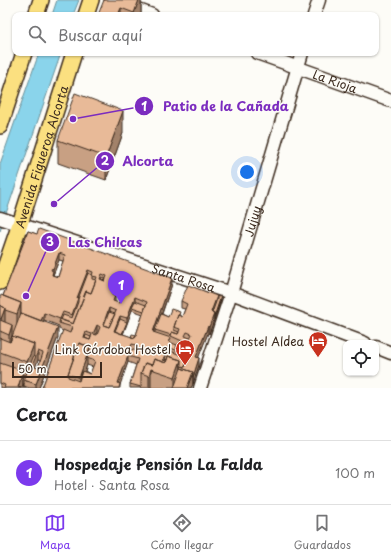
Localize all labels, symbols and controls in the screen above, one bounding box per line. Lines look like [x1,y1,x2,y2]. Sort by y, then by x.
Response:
search box [12,12,379,56]
icon: search [26,23,48,45]
text: Buscar aquí [58,23,142,46]
street label: La Rioja [310,65,360,97]
street label: Avenida Figueroa Alcorta [10,83,72,230]
callout: Patio de la Cañada [134,94,297,119]
text: Patio de la Cañada [163,96,289,115]
text: 1 [141,97,147,115]
callout: Alcorta [95,149,182,174]
text: 2 [101,151,110,169]
text: Alcorta [123,151,173,170]
your location [237,162,257,182]
street label: Jujuy [239,203,265,239]
callout: Las Chilcas [40,229,150,254]
text: 3 [46,232,54,250]
text: Las Chilcas [68,232,142,251]
street label: Santa Rosa [149,259,218,296]
pin: 1 [108,271,134,304]
hotel icon: Hostel Aldea [307,330,329,358]
place label: Hostel Aldea [232,332,304,350]
hotel icon: Link Córdoba Hostel [174,338,196,366]
place label: Link Córdoba Hostel [54,340,171,358]
map controls [343,340,379,376]
button: locate [343,340,379,376]
scale bar [12,360,102,379]
text: 50 m [18,360,47,377]
text: Cerca [16,401,67,427]
text: Hospedaje Pensión La Falda [54,452,263,475]
text: 1 [26,463,32,482]
text: 100 m [335,463,375,482]
text: Hotel · Santa Rosa [54,475,170,494]
tab: Mapa [40,512,70,553]
tab: Cómo llegar [151,512,213,553]
tab: Guardados [294,512,351,553]

